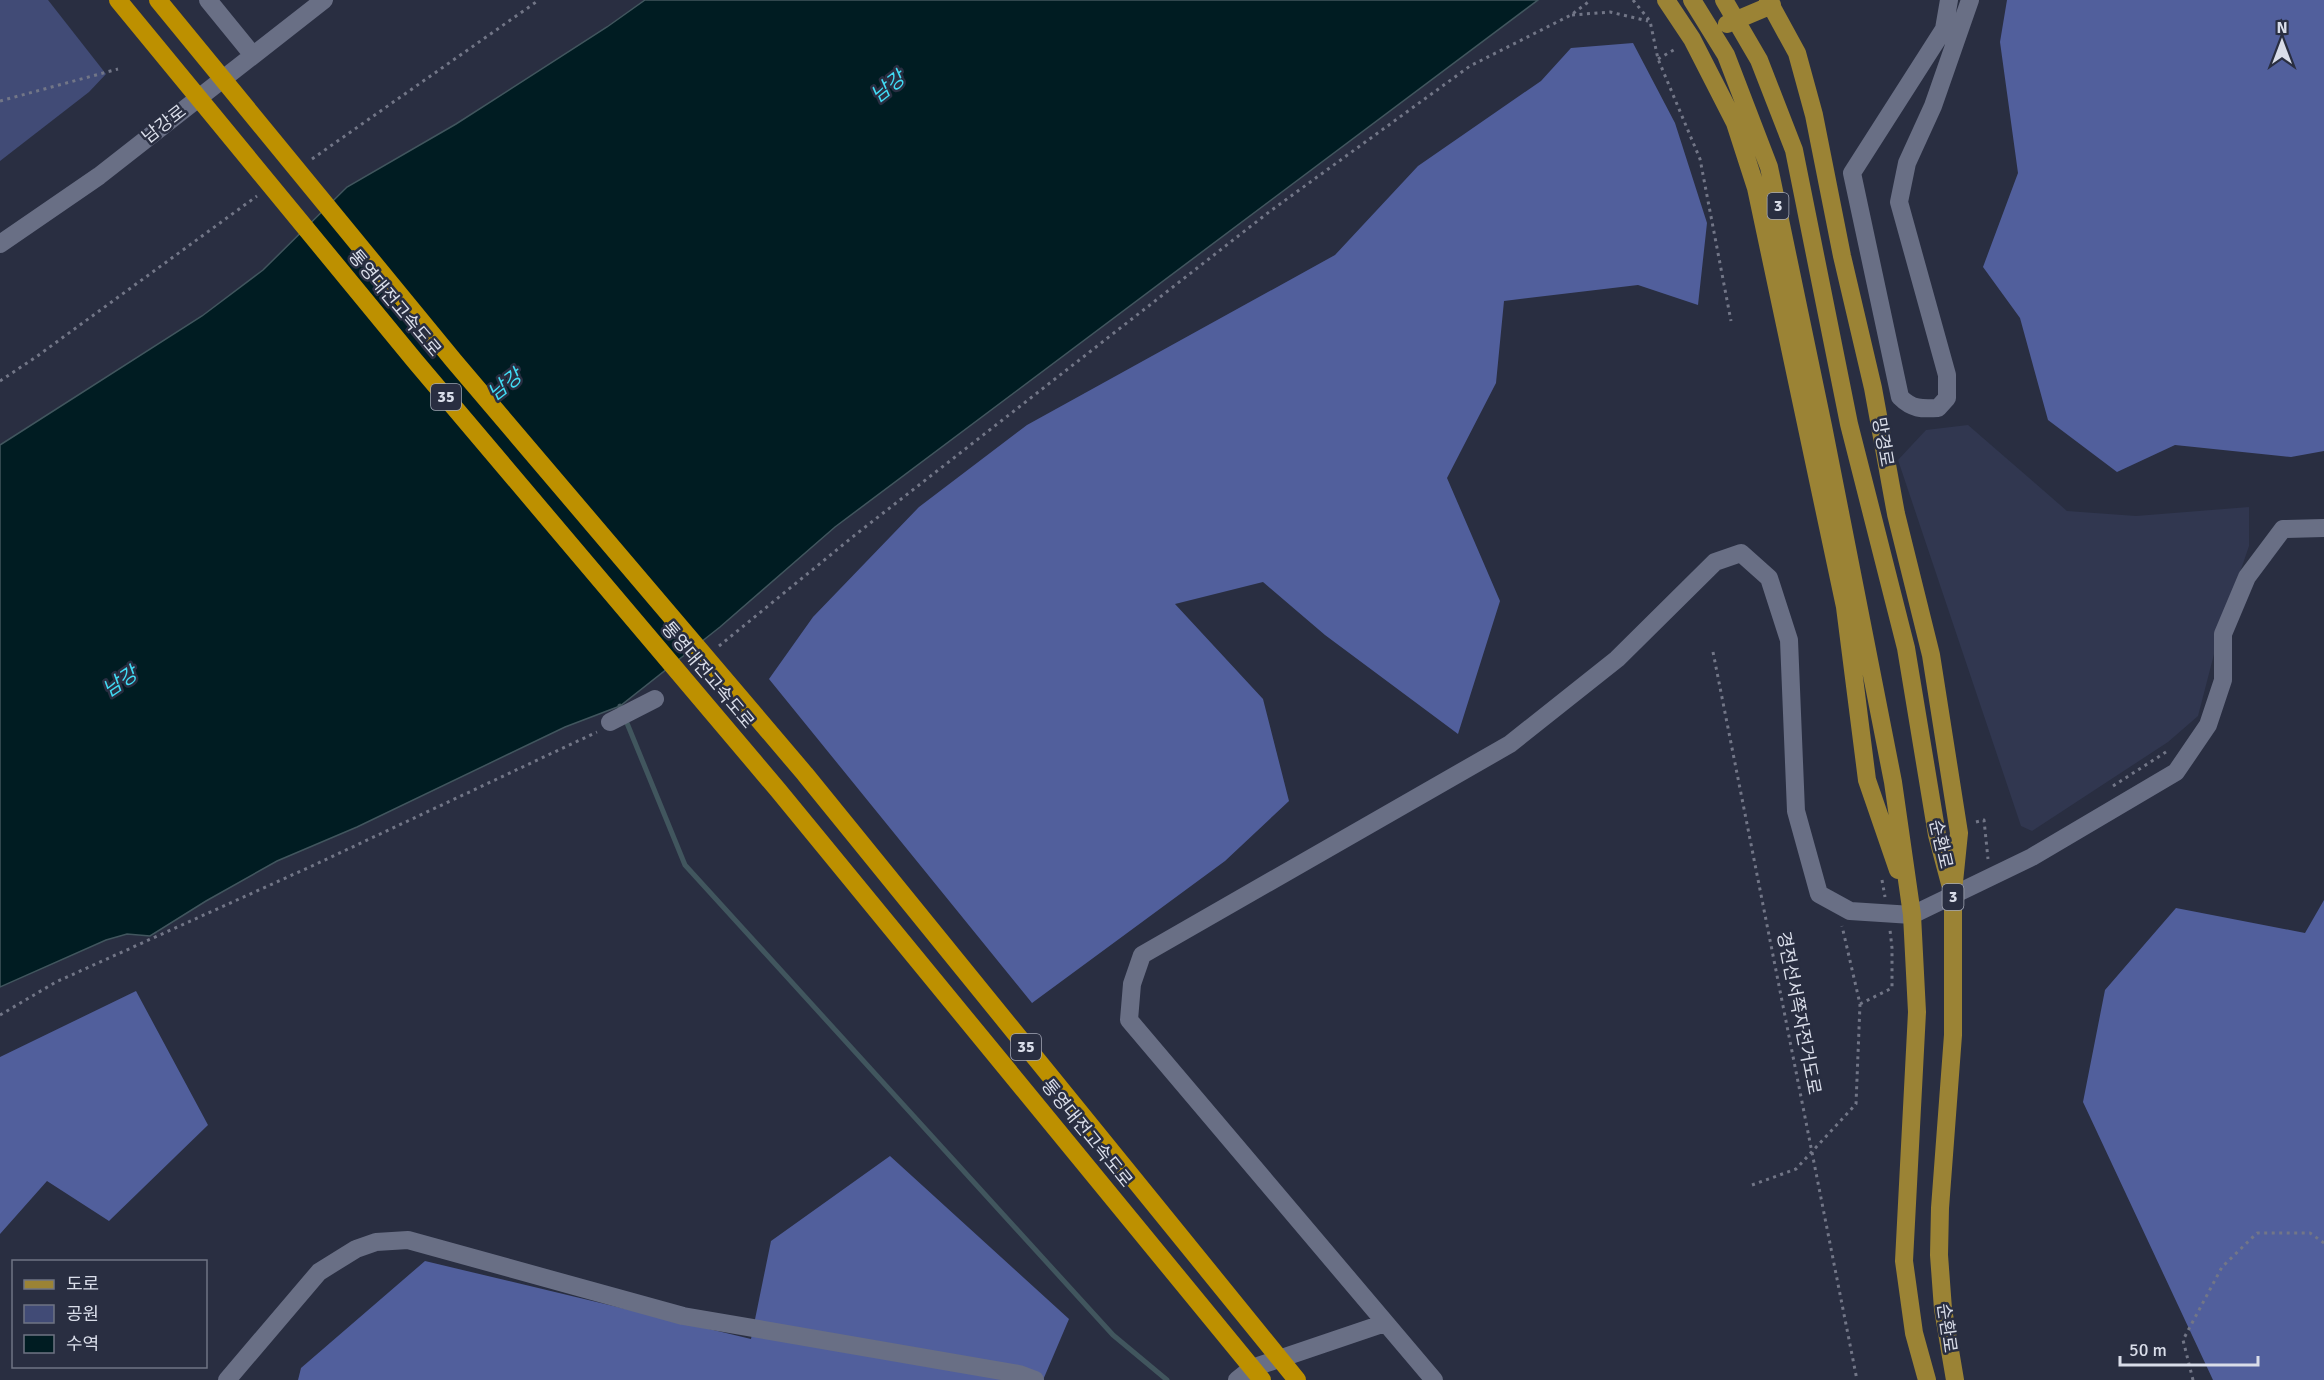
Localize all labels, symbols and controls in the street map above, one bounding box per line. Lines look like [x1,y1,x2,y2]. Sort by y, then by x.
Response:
north arrow [2252,12,2312,72]
text: N [2276,18,2288,38]
water label: 남강 [866,64,912,108]
street label: 남강로 [138,100,190,148]
road number: 3 [1768,193,1788,219]
street label: 통영대전고속도로 [344,245,446,361]
water label: 남강 [483,362,529,406]
road number: 35 [431,384,461,410]
street label: 망경로 [1868,416,1898,468]
street label: 통영대전고속도로 [657,617,759,733]
water label: 남강 [98,660,144,703]
street label: 순환로 [1925,817,1957,871]
road number: 3 [1942,884,1964,910]
street label: 경전선서쪽자전거도로 [1772,930,1826,1096]
road number: 35 [1011,1034,1041,1060]
street label: 통영대전고속도로 [1037,1075,1137,1191]
legend [12,1260,207,1368]
text: 도로 [66,1273,99,1295]
street label: 순환로 [1933,1302,1961,1354]
text: 공원 [66,1303,99,1325]
scale bar [2120,1329,2258,1367]
text: 수역 [66,1333,99,1355]
text: 50 m [2129,1339,2167,1361]

